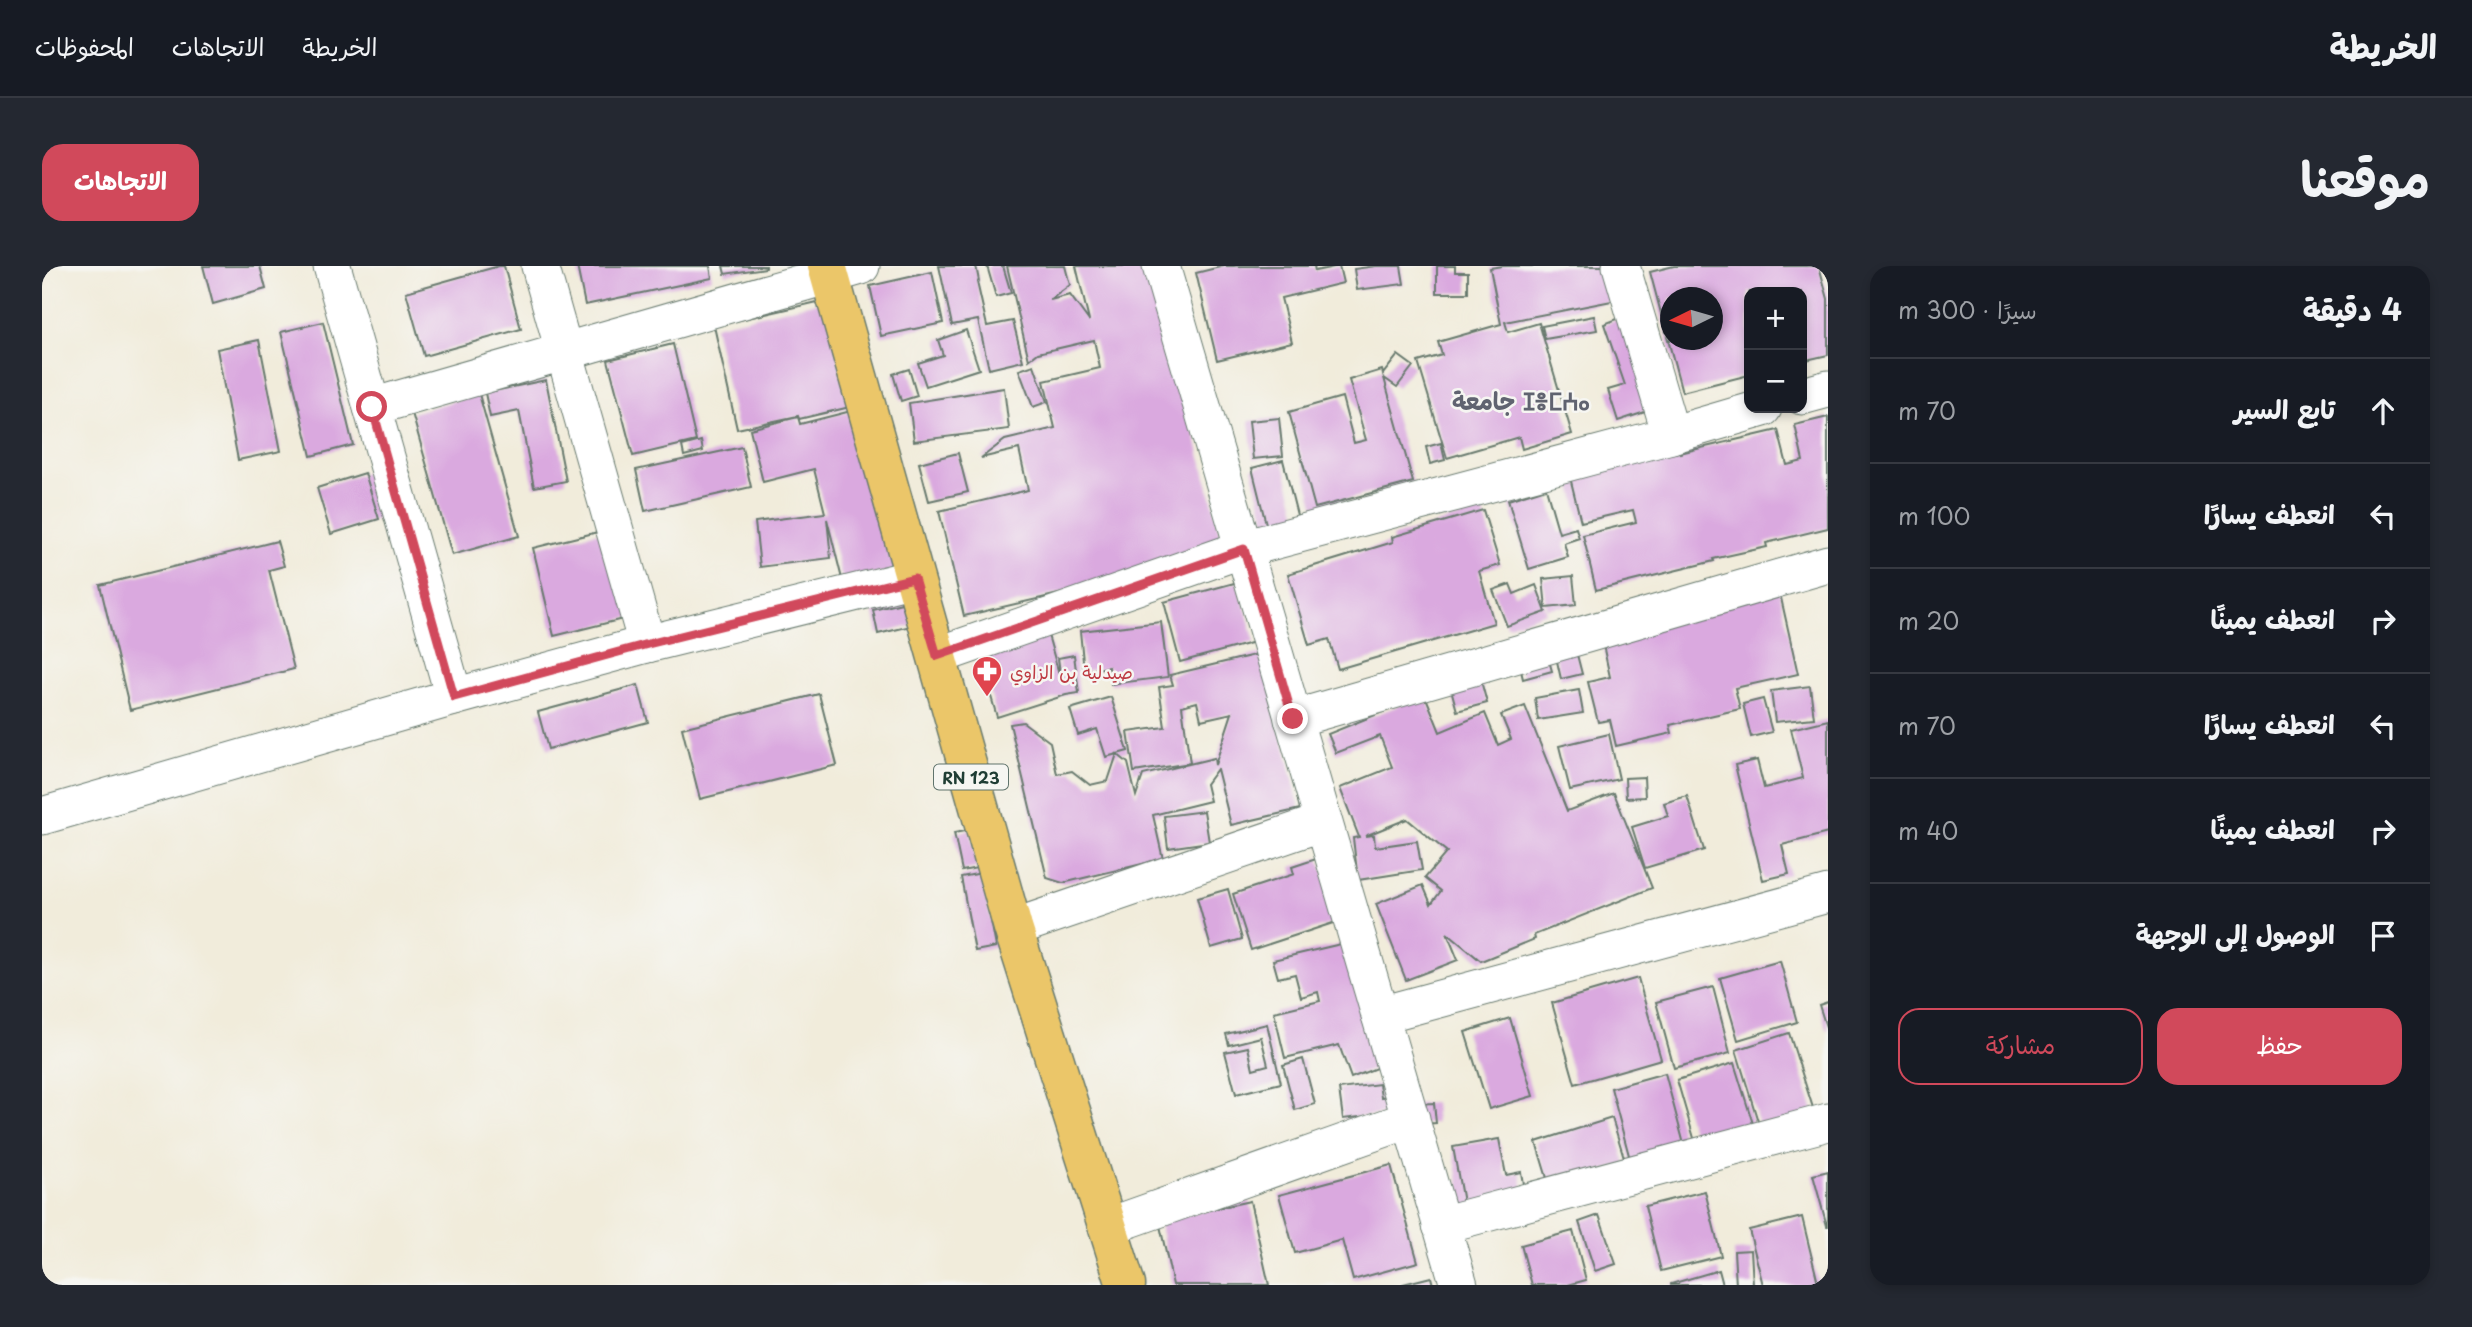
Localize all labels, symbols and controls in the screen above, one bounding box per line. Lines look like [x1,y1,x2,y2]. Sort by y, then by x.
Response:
text: الخريطة [2330,20,2437,70]
text: المحفوظات [35,28,134,64]
text: الاتجاهات [172,28,265,64]
text: الخريطة [303,28,377,64]
text: موقعنا [2300,140,2430,214]
button: الاتجاهات [42,144,199,221]
text: 4 دقيقة [2303,286,2402,331]
north arrow [1660,287,1723,350]
map controls [1744,287,1807,413]
button: + [1744,287,1807,350]
text: سيرًا · 300 m [1898,292,2037,327]
button: − [1744,350,1807,413]
district label: جامعة ⵊⴻⵎⵄⴰ [1452,382,1590,418]
text: تابع السير [2234,389,2335,428]
route start [356,391,387,422]
icon: ahead [2364,392,2402,430]
text: 70 m [1898,393,1956,428]
text: انعطف يسارًا [2204,494,2335,533]
icon: left [2364,497,2402,535]
text: 100 m [1898,498,1970,533]
text: انعطف يمينًا [2211,599,2335,638]
icon: right [2364,602,2402,640]
text: 20 m [1898,603,1959,638]
pharmacy icon: صيدلية بن الزاوي [970,654,1004,698]
place label: صيدلية بن الزاوي [1010,658,1133,686]
route end [1277,703,1308,734]
text: انعطف يسارًا [2204,704,2335,743]
icon: left [2364,707,2402,745]
text: 70 m [1898,708,1956,743]
road number: RN 123 [934,764,1008,790]
text: انعطف يمينًا [2211,809,2335,848]
icon: right [2364,812,2402,850]
text: 40 m [1898,813,1958,848]
text: الوصول إلى الوجهة [2136,914,2335,953]
icon: arrive [2364,917,2402,955]
button: مشاركة [1898,1008,2143,1085]
button: حفظ [2157,1008,2402,1085]

